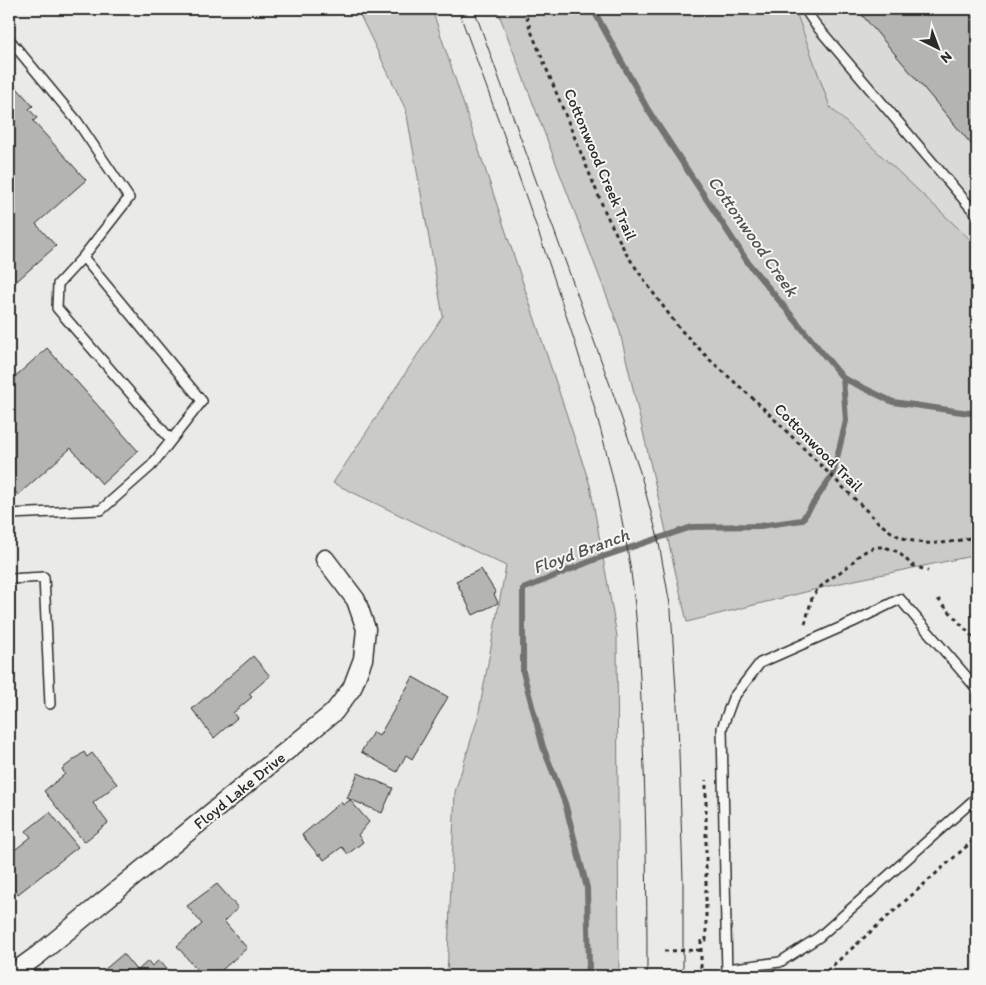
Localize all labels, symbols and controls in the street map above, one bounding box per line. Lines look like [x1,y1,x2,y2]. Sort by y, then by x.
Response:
north arrow [914,22,964,72]
text: N [937,48,956,67]
street label: Cottonwood Creek Trail [560,86,641,243]
water label: Cottonwood Creek [703,171,804,302]
street label: Cottonwood Trail [770,399,867,496]
water label: Floyd Branch [530,523,632,579]
street label: Floyd Lake Drive [190,748,289,833]

